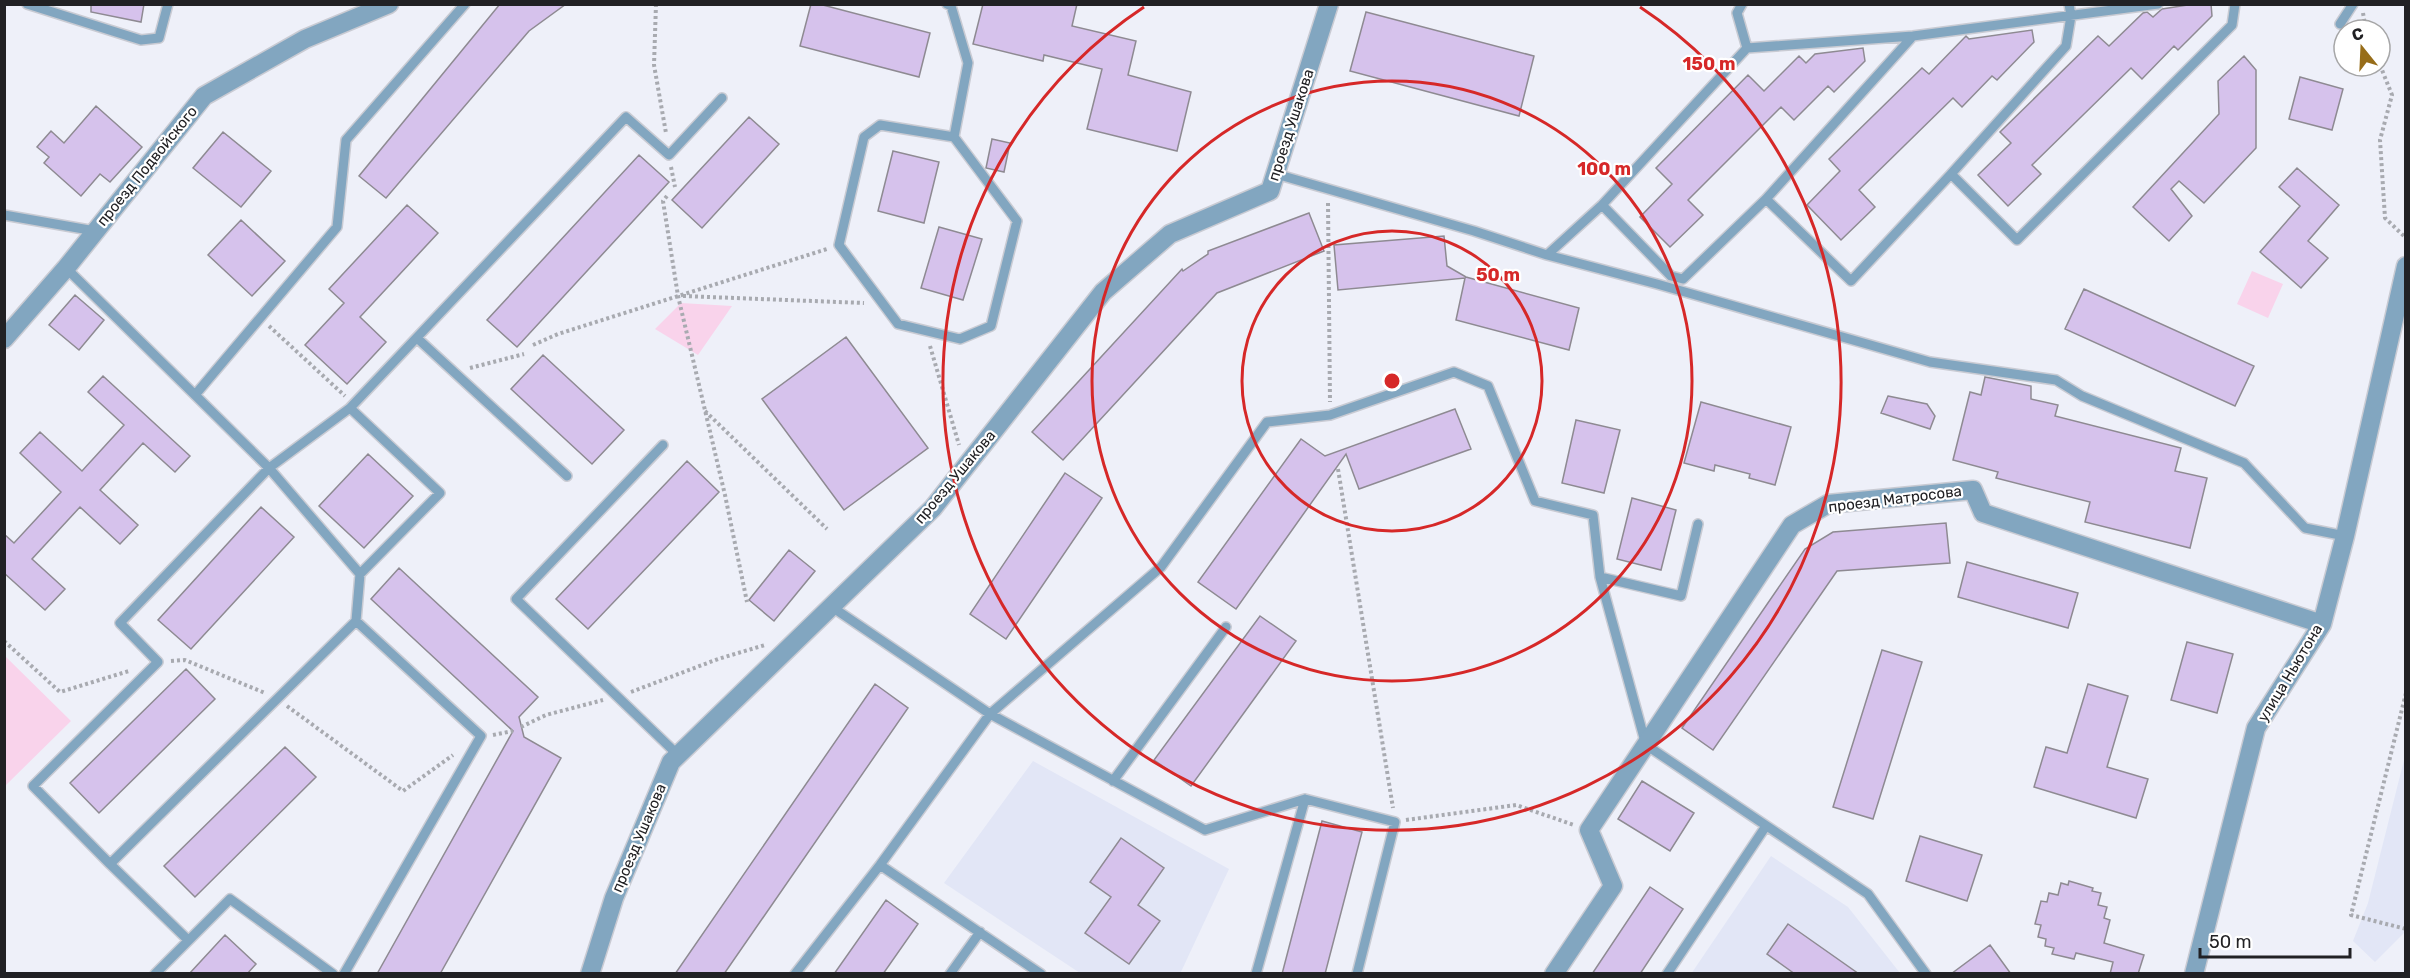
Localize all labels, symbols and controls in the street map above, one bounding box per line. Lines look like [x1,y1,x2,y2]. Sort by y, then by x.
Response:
north arrow [2332,18,2392,78]
text: С [2349,23,2366,45]
text: 150 m [1682,53,1736,75]
street label: проезд Ушакова [1264,67,1318,183]
street label: проезд Подвойского [93,102,201,230]
text: 100 m [1577,158,1631,180]
text: 50 m [1476,264,1520,286]
centre of rings [1382,371,1402,391]
street label: проезд Ушакова [911,427,999,527]
street label: проезд Матросова [1827,482,1963,516]
street label: улица Ньютона [2254,621,2326,725]
street label: проезд Ушакова [608,781,670,895]
scale bar [2200,921,2350,959]
text: 50 m [2209,931,2252,953]

